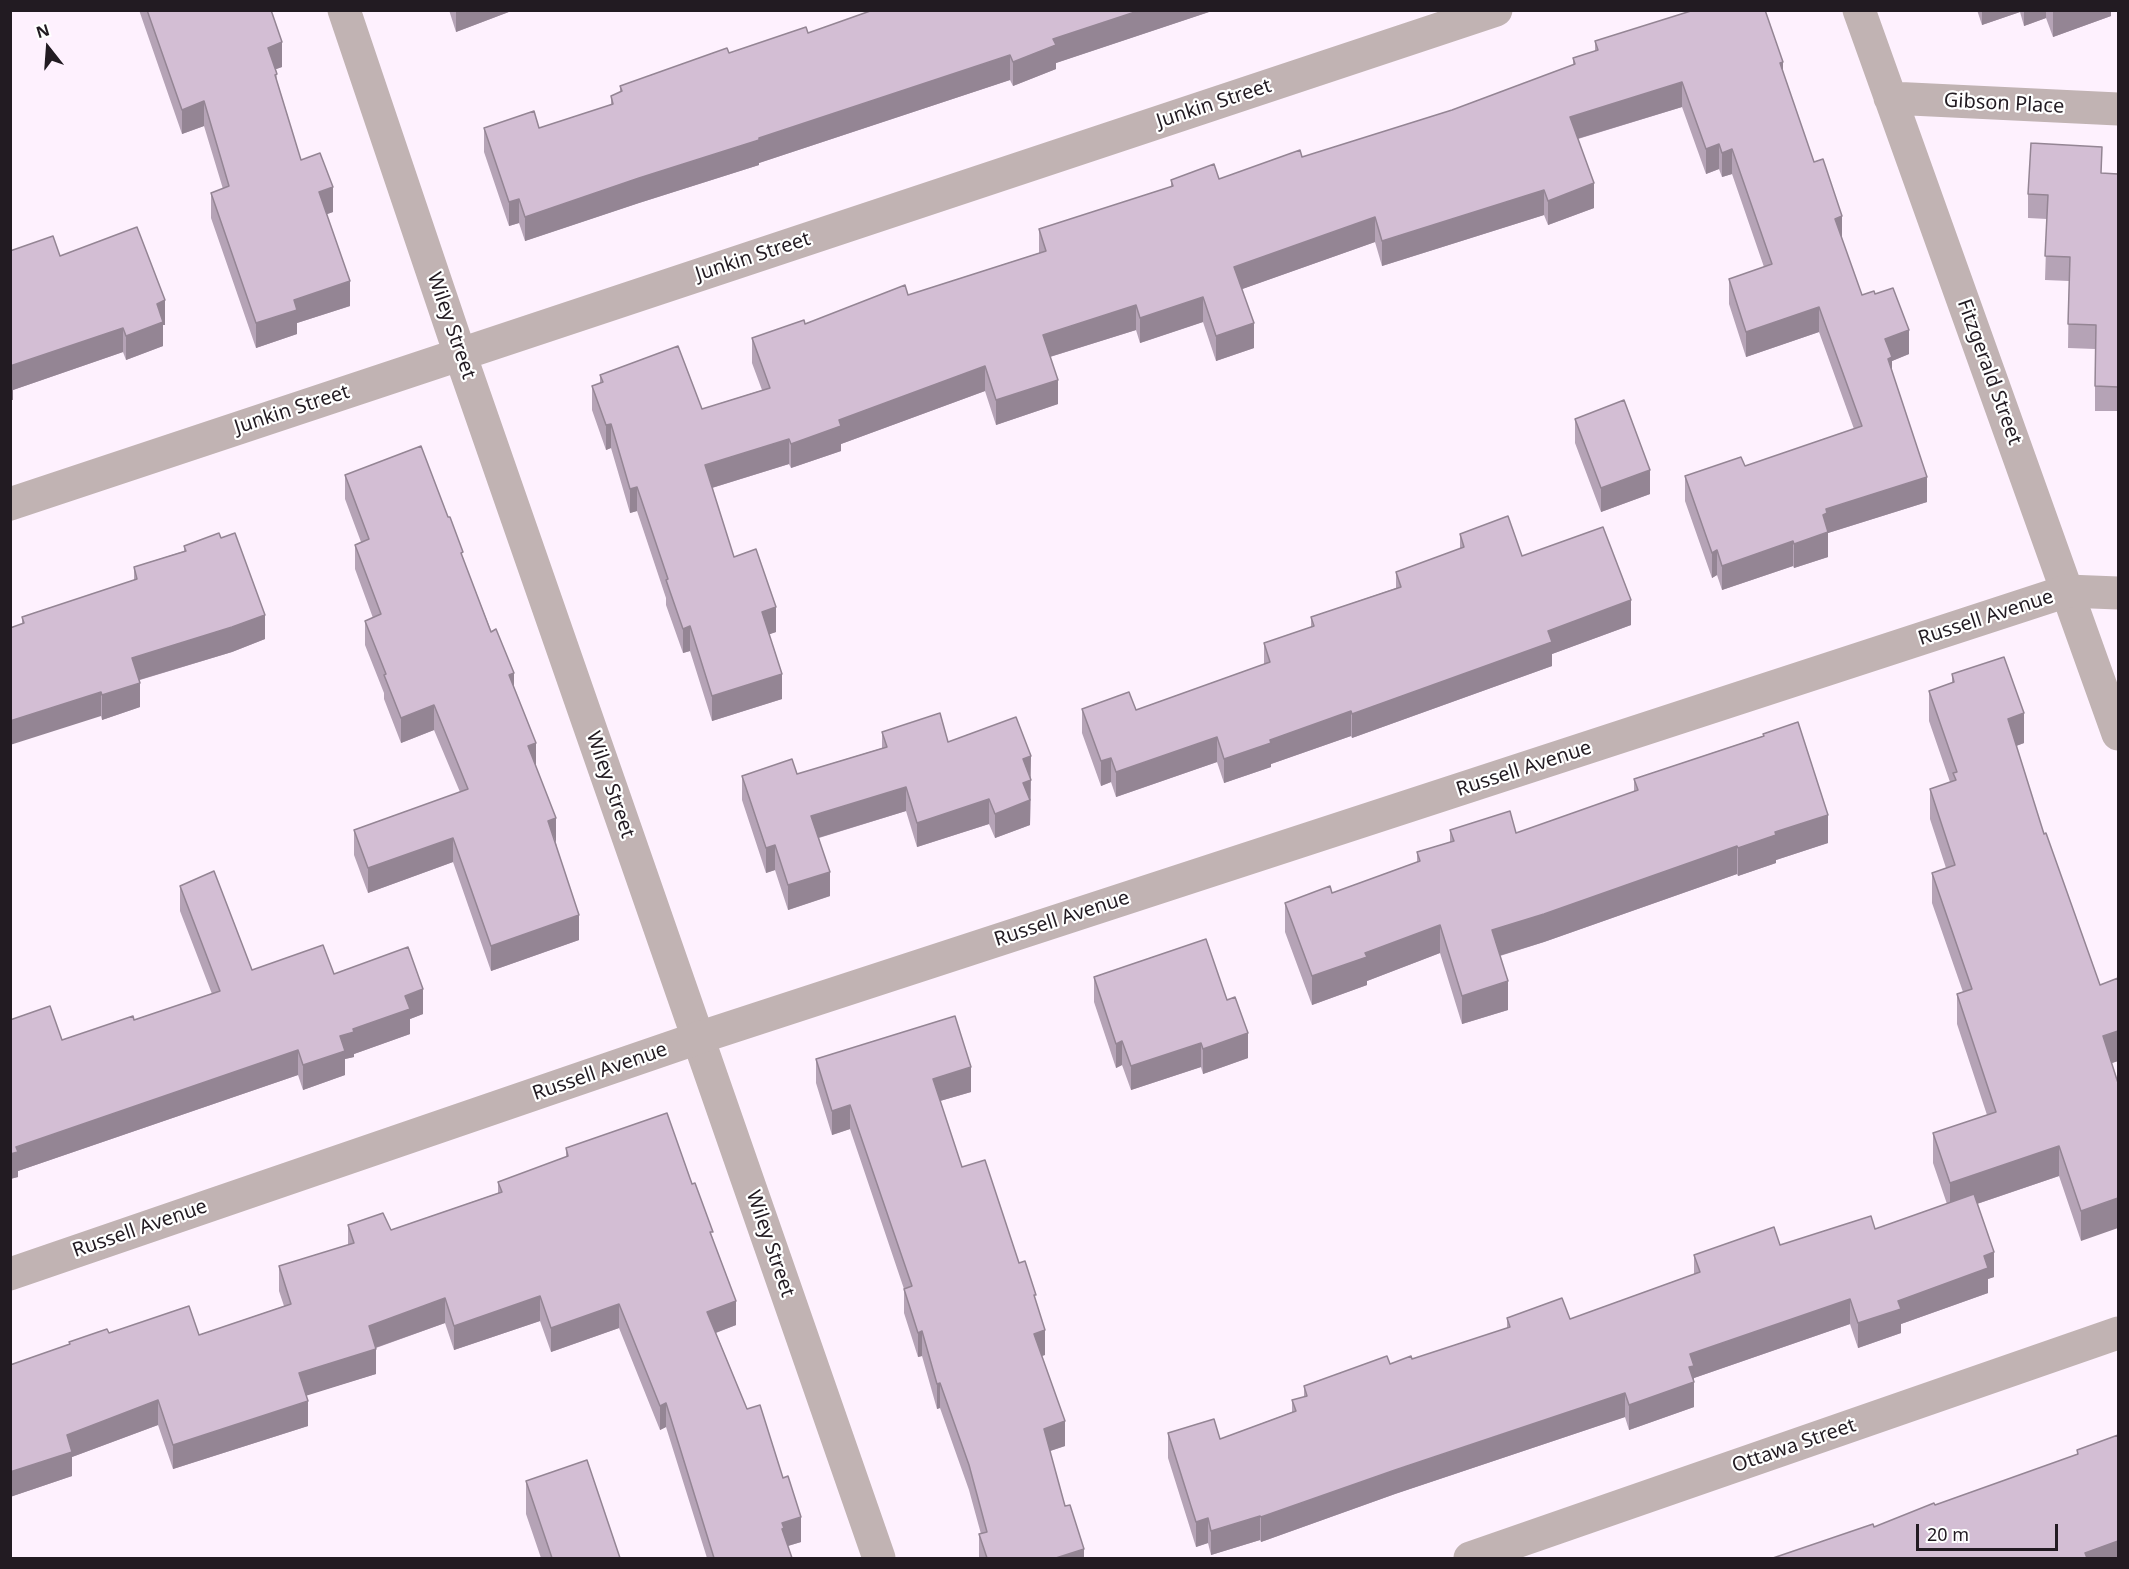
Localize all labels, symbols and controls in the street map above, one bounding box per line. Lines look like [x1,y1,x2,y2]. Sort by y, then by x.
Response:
north arrow [18,18,78,78]
text: N [33,18,52,43]
street label: Junkin Street [1154,74,1274,134]
street label: Gibson Place [1943,89,2065,119]
street label: Junkin Street [693,227,813,287]
street label: Wiley Street [422,270,480,382]
street label: Fitzgerald Street [1952,296,2026,448]
street label: Junkin Street [232,380,352,440]
street label: Russell Avenue [1915,585,2057,651]
street label: Wiley Street [581,729,639,841]
street label: Russell Avenue [1453,736,1595,802]
street label: Russell Avenue [991,886,1133,952]
street label: Russell Avenue [529,1038,671,1106]
street label: Wiley Street [741,1188,799,1300]
street label: Russell Avenue [69,1195,211,1263]
street label: Ottawa Street [1729,1414,1859,1478]
scale bar [1919,1512,2062,1550]
text: 20 m [1927,1522,1969,1546]

